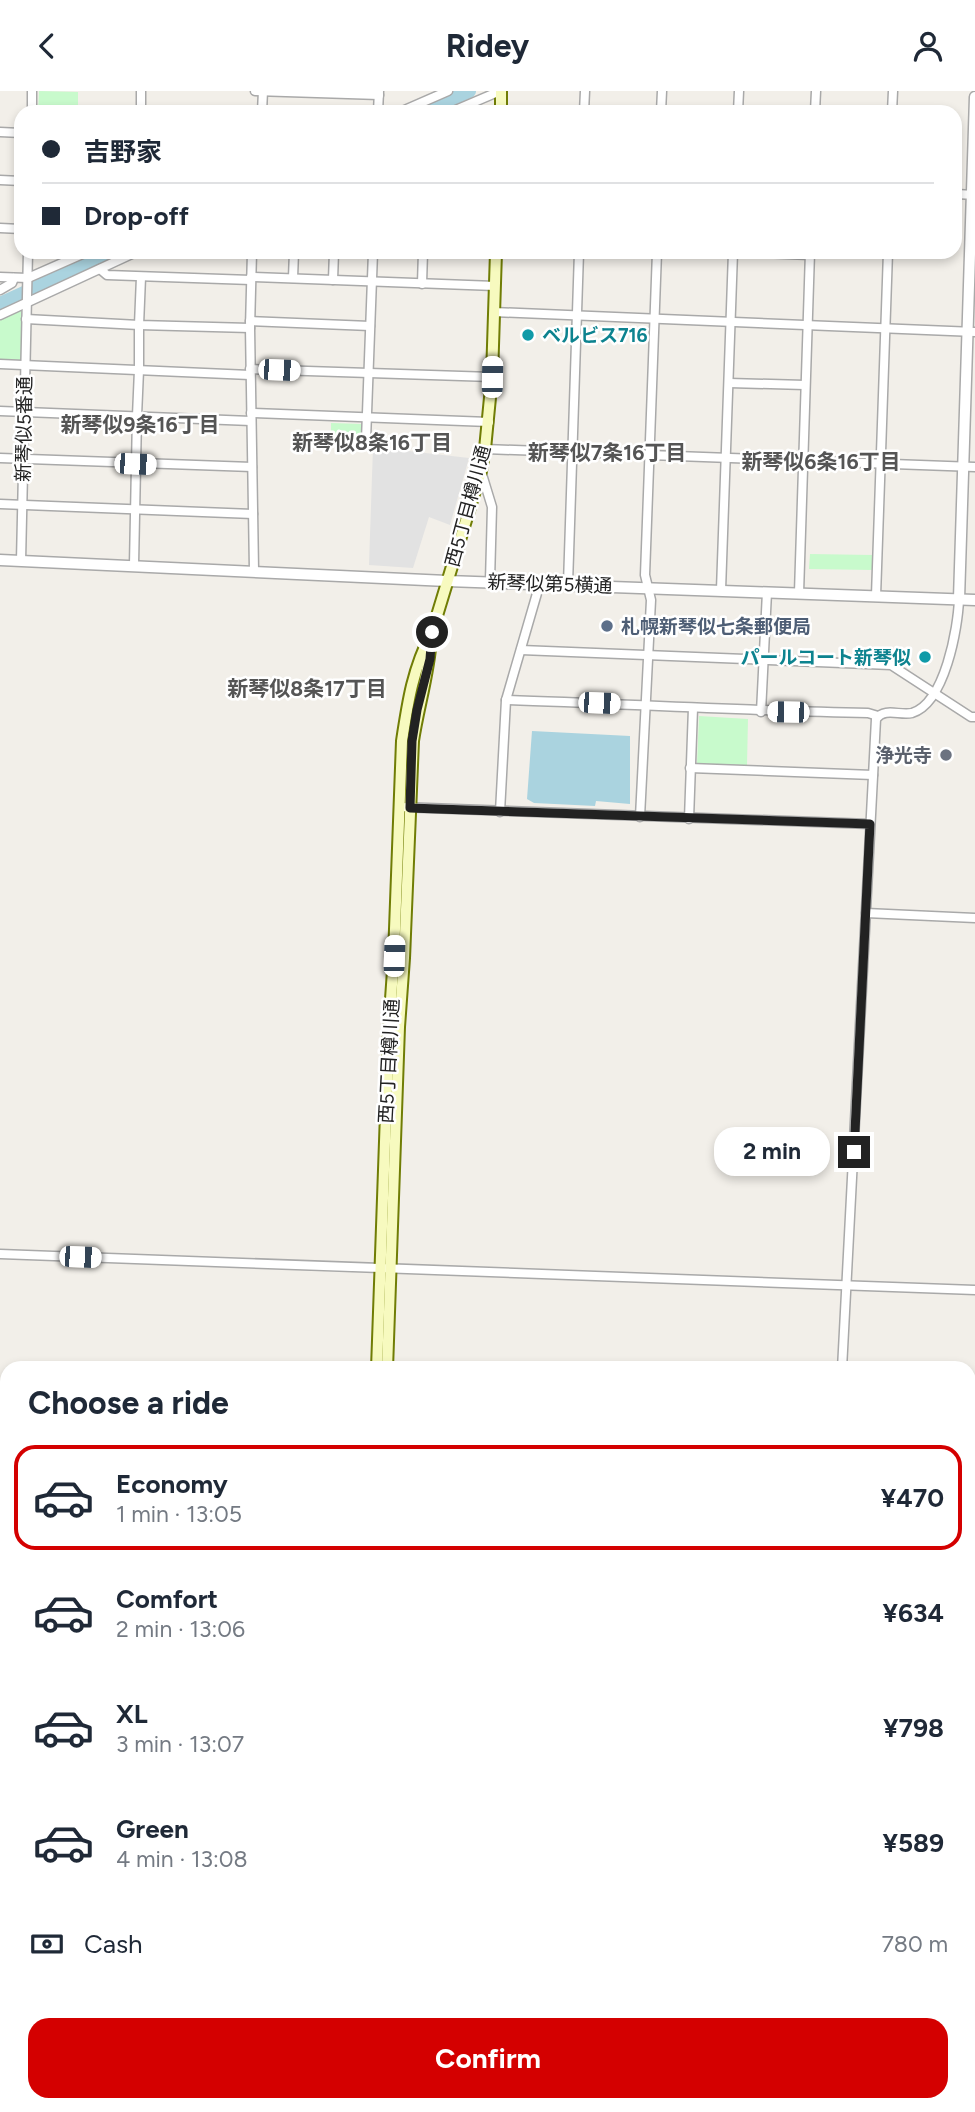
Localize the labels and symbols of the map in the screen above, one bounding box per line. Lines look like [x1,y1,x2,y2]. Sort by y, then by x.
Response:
place label: ベルビス716 [542,324,648,347]
marker: ベルビス716 [520,327,536,343]
car [482,356,503,398]
car [258,359,301,381]
street label: 新琴似5番通 [12,376,36,482]
district label: 新琴似9条16丁目 [60,412,220,437]
district label: 新琴似8条16丁目 [292,430,452,455]
district label: 新琴似7条16丁目 [528,440,686,465]
street label: 西5丁目樽川通 [441,443,495,569]
district label: 新琴似6条16丁目 [741,449,901,474]
car [114,453,157,475]
street label: 新琴似第5横通 [487,570,613,598]
place label: 札幌新琴似七条郵便局 [621,615,811,638]
route start [416,616,448,648]
marker: 札幌新琴似七条郵便局 [599,618,615,634]
place label: パールコート新琴似 [740,646,911,669]
marker: パールコート新琴似 [917,649,933,665]
district label: 新琴似8条17丁目 [227,676,387,701]
car [578,692,621,714]
car [767,701,810,723]
place label: 浄光寺 [875,744,932,767]
marker: 浄光寺 [938,747,954,763]
car [383,935,406,977]
street label: 西5丁目樽川通 [374,998,404,1124]
callout: 2 min [714,1127,830,1177]
route end [838,1136,870,1168]
car [59,1246,102,1268]

